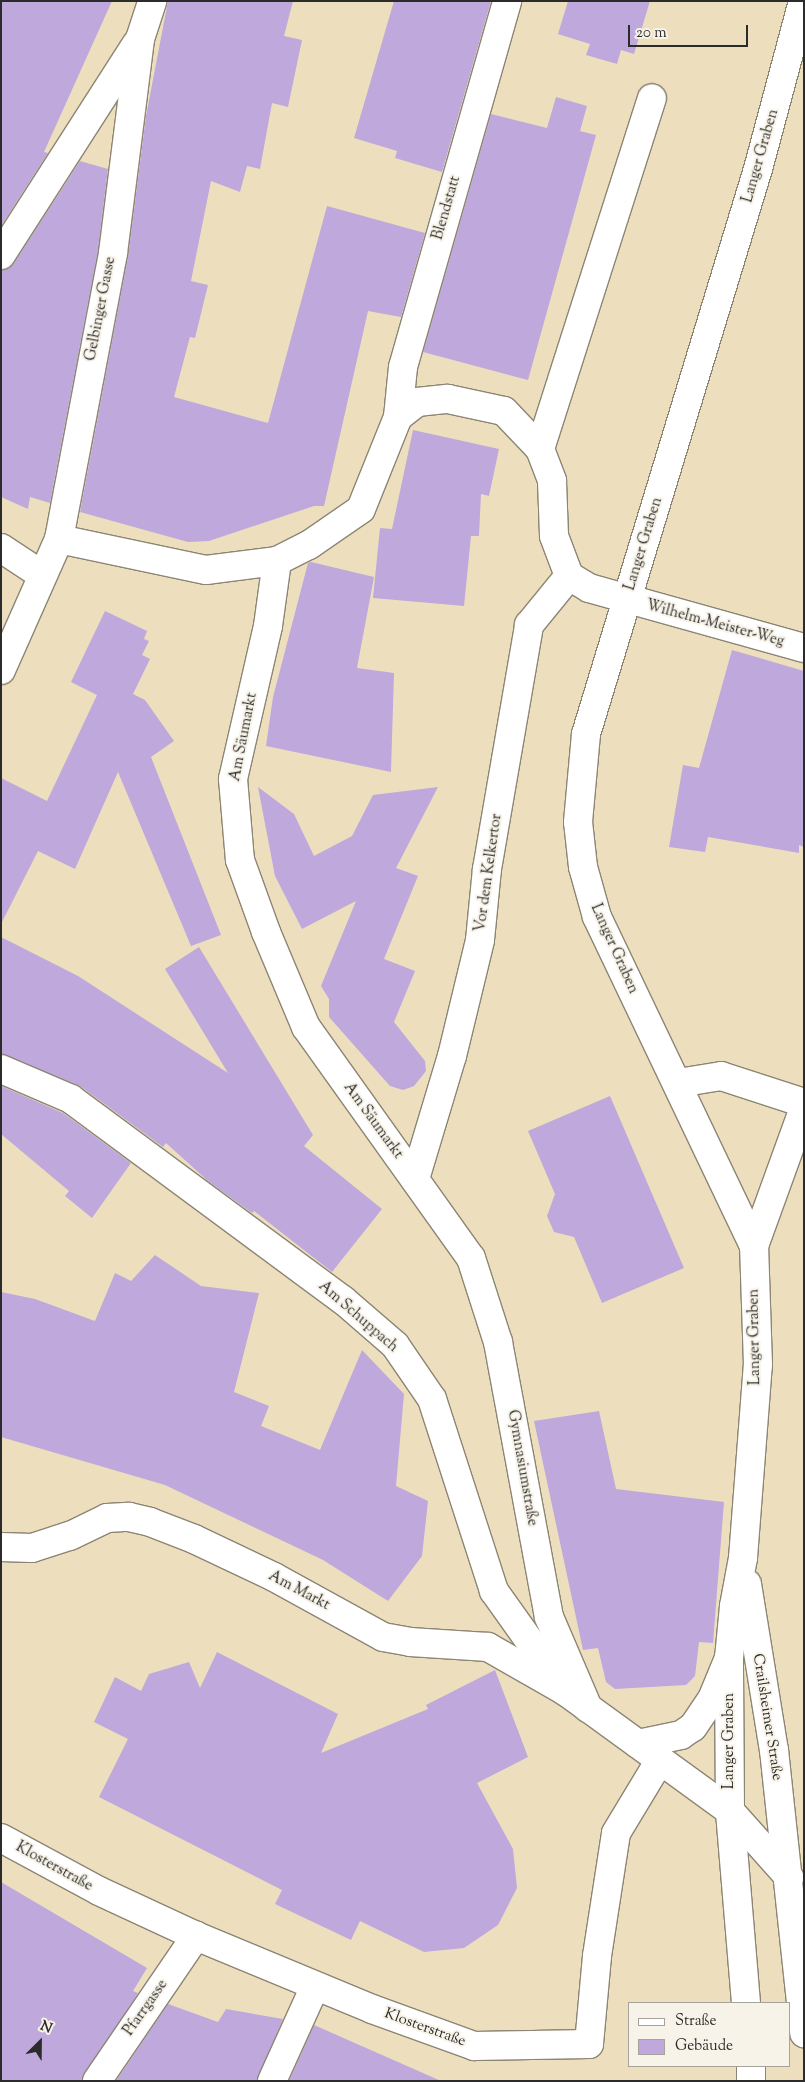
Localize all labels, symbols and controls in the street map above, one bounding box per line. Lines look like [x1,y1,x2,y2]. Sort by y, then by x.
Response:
scale bar [630,15,750,47]
text: 20 m [636,23,667,44]
street label: Langer Graben [739,107,783,205]
street label: Blendstatt [429,174,465,242]
street label: Gelbinger Gasse [82,255,120,363]
street label: Langer Graben [621,495,667,593]
street label: Wilhelm-Meister-Weg [644,597,786,651]
street label: Am Säumarkt [227,691,261,783]
street label: Vor dem Kelkertor [472,813,506,933]
street label: Langer Graben [586,901,642,997]
street label: Am Säumarkt [339,1079,407,1163]
street label: Am Schuppach [315,1278,401,1356]
street label: Langer Graben [745,1289,765,1385]
street label: Gymnasiumstraße [503,1409,541,1527]
street label: Am Markt [265,1567,333,1615]
street label: Crailsheimer Straße [748,1652,786,1782]
street label: Langer Graben [721,1693,739,1789]
street label: Klosterstraße [12,1838,96,1896]
street label: Pfarrgasse [120,1976,172,2040]
legend [628,2002,790,2067]
street label: Klosterstraße [382,2005,468,2051]
text: Straße [675,2011,717,2032]
north arrow [15,2017,65,2067]
text: N [37,2017,55,2040]
text: Gebäude [675,2036,733,2057]

